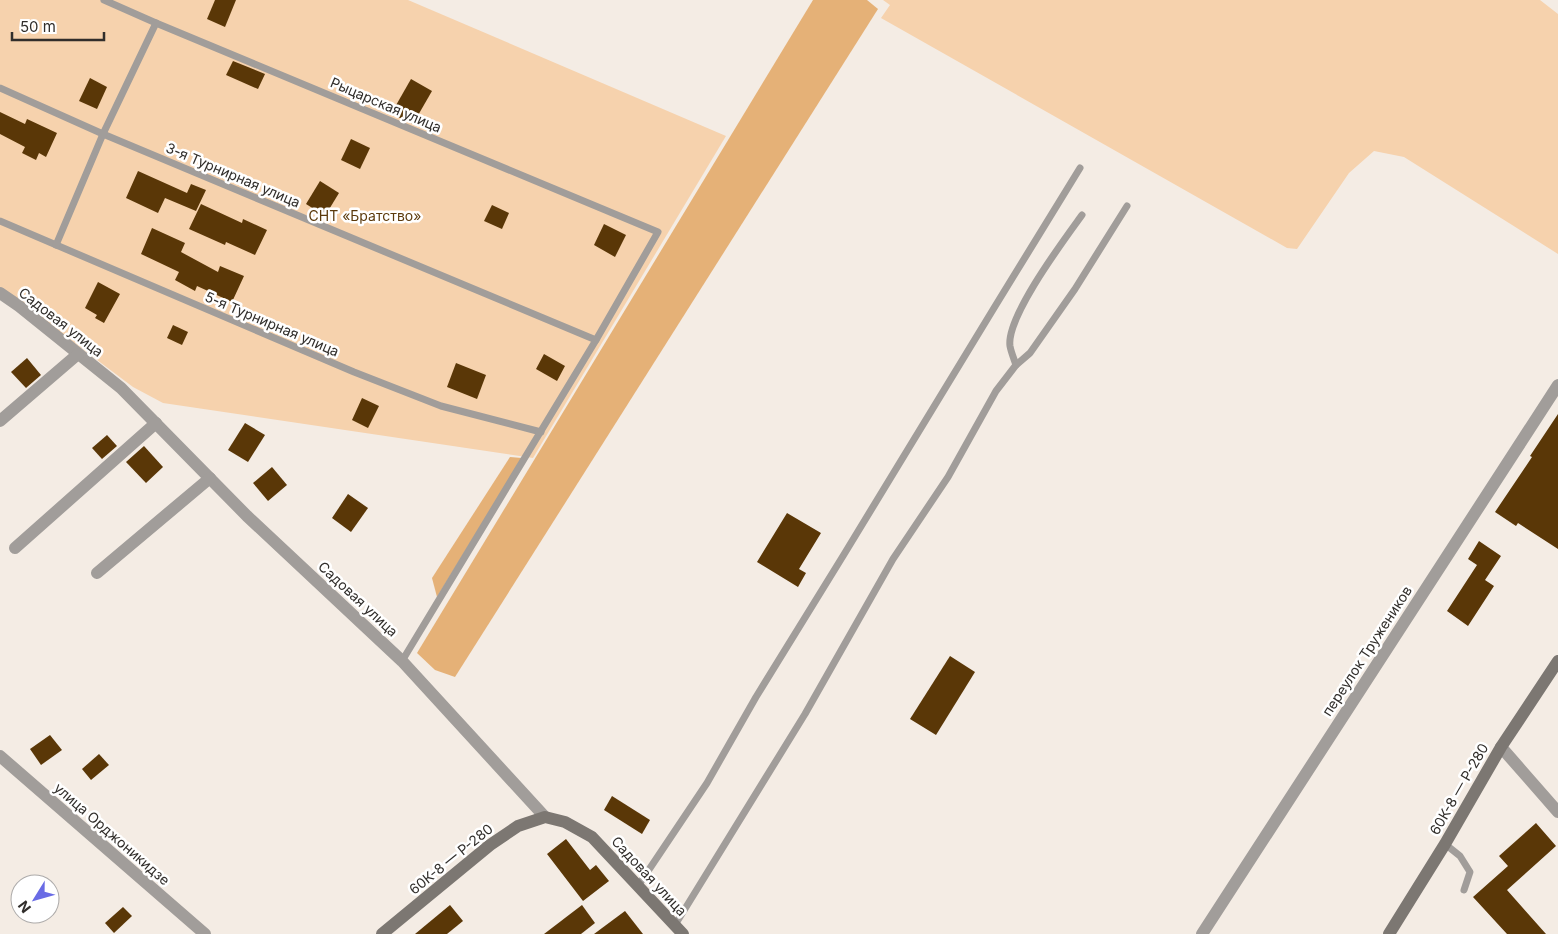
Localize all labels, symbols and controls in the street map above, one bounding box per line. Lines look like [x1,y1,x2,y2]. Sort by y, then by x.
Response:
scale bar [12,10,105,42]
text: 50 m [20,17,56,36]
street label: Рыцарская улица [328,73,444,136]
street label: 3-я Турнирная улица [164,139,303,211]
park label: СНТ «Братство» [309,207,421,224]
street label: Садовая улица [16,283,107,360]
street label: 5-я Турнирная улица [203,288,342,359]
street label: Садовая улица [315,557,402,640]
street label: переулок Тружеников [1318,582,1415,719]
street label: 60К-8 — Р-280 [1426,740,1492,837]
street label: улица Орджоникидзе [51,779,174,888]
street label: 60К-8 — Р-280 [405,820,496,898]
street label: Садовая улица [608,832,691,919]
north arrow [10,874,60,924]
text: N [14,898,34,917]

